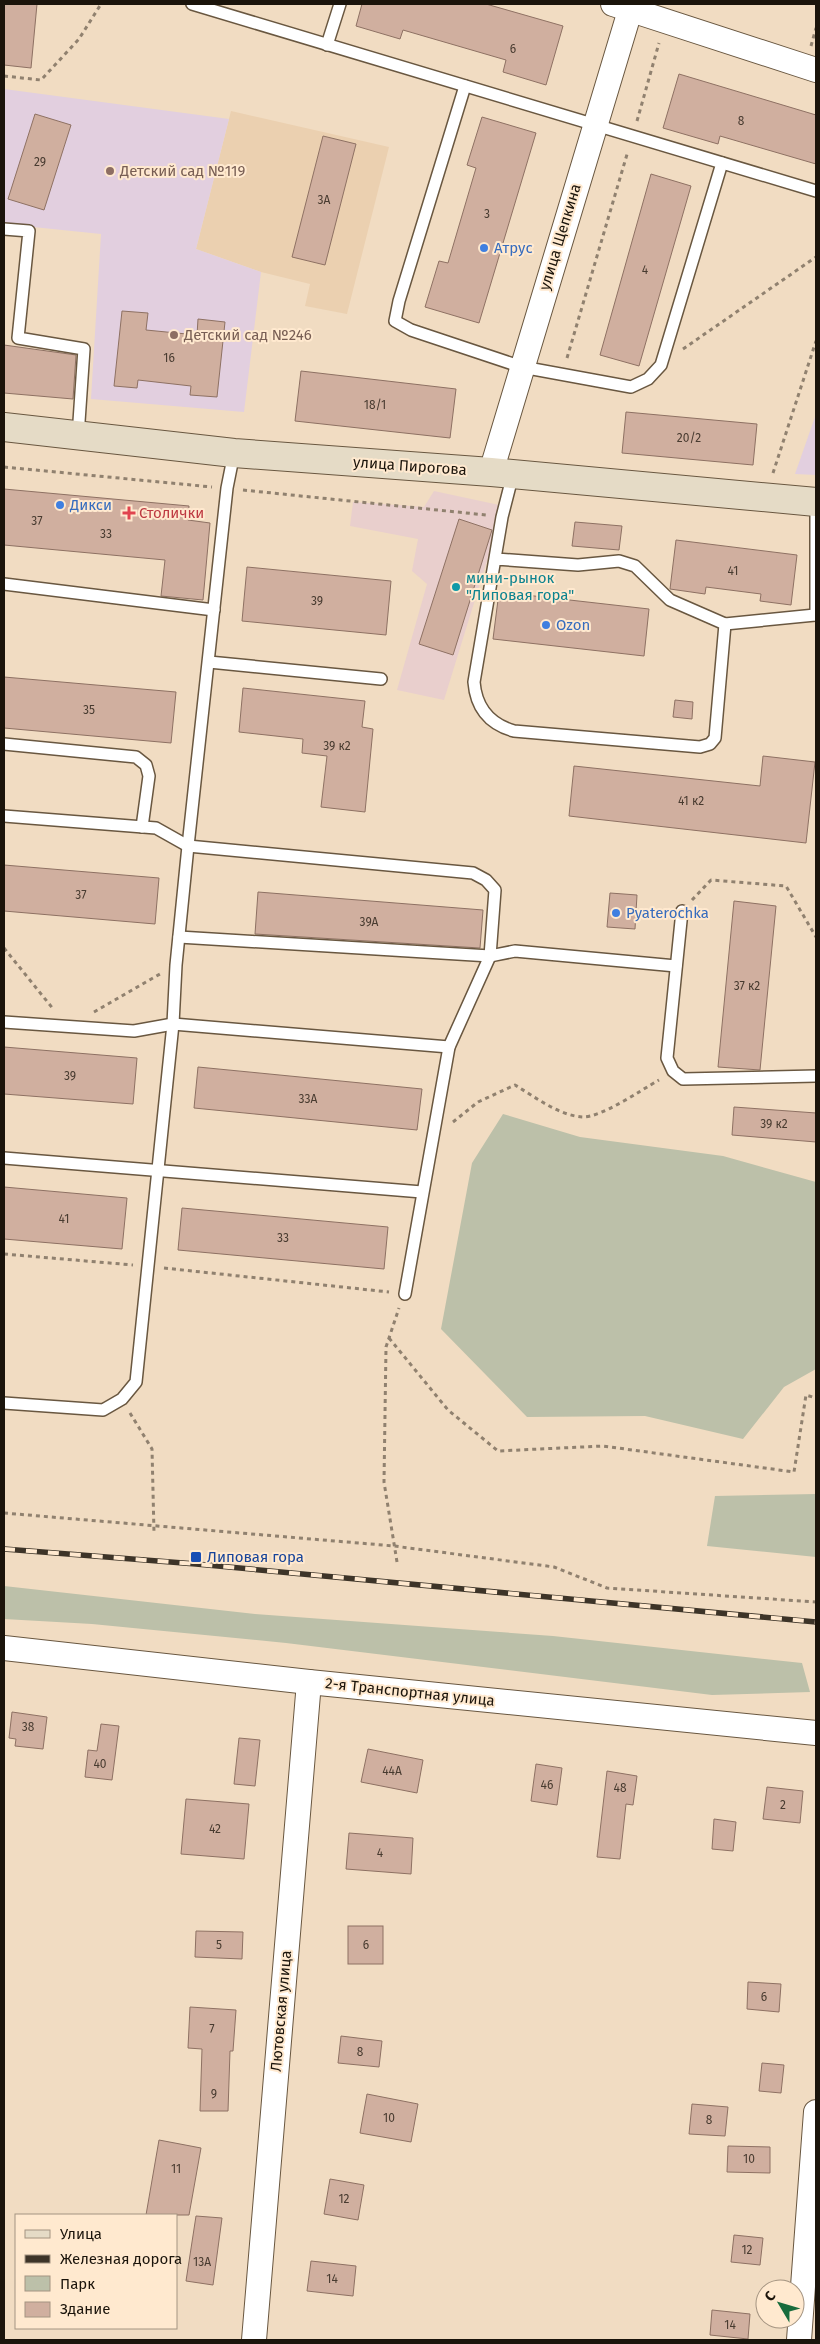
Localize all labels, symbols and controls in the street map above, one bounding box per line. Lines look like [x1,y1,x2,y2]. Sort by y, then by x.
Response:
house number: 6 [510,42,516,56]
house number: 8 [738,114,745,128]
house number: 29 [34,155,46,169]
place label: Детский сад №119 [119,162,245,180]
marker: Детский сад №119 [104,165,116,177]
street label: улица Щепкина [535,182,585,292]
house number: 3А [318,193,331,207]
house number: 3 [484,207,490,221]
place label: Атрус [494,239,533,257]
marker: Атрус [478,242,490,254]
house number: 4 [642,263,649,277]
place label: Детский сад №246 [183,326,312,344]
marker: Детский сад №246 [168,329,180,341]
house number: 16 [163,351,175,365]
house number: 18/1 [364,398,386,412]
house number: 20/2 [677,431,701,445]
street label: улица Пирогова [353,453,467,479]
place label: Дикси [69,496,112,514]
marker: Дикси [54,499,66,511]
place label: Столички [139,504,204,522]
marker: Столички [123,507,135,519]
house number: 37 [31,514,43,528]
house number: 33 [100,527,112,541]
house number: 41 [728,564,738,578]
place label: мини-рынок "Липовая гора" [466,569,574,604]
marker: мини-рынок "Липовая гора" [450,581,462,593]
house number: 39 [311,594,323,608]
place label: Ozon [556,616,590,634]
marker: Ozon [540,619,552,631]
house number: 35 [83,703,95,717]
house number: 39 к2 [323,739,351,753]
house number: 41 к2 [678,794,704,808]
house number: 37 [75,888,87,902]
place label: Pyaterochka [626,904,709,922]
marker: Pyaterochka [610,907,622,919]
house number: 39А [360,915,379,929]
house number: 37 к2 [734,979,760,993]
house number: 39 [64,1069,76,1083]
house number: 33А [299,1092,318,1106]
house number: 39 к2 [760,1117,788,1131]
house number: 41 [59,1212,69,1226]
house number: 33 [277,1231,289,1245]
place label: Липовая гора [207,1548,304,1566]
marker: Липовая гора [189,1550,203,1564]
street label: 2-я Транспортная улица [324,1674,496,1710]
house number: 38 [22,1720,35,1734]
house number: 40 [93,1757,107,1771]
house number: 44А [382,1764,402,1778]
house number: 46 [541,1778,553,1792]
house number: 48 [614,1781,627,1795]
house number: 2 [780,1798,786,1812]
house number: 42 [209,1822,221,1836]
house number: 4 [377,1846,384,1860]
house number: 5 [216,1938,222,1952]
house number: 6 [363,1938,369,1952]
street label: Лютовская улица [267,1950,295,2072]
house number: 6 [761,1990,767,2004]
house number: 7 [209,2022,215,2036]
house number: 8 [357,2045,364,2059]
house number: 9 [211,2087,217,2101]
house number: 10 [383,2111,395,2125]
house number: 8 [706,2113,713,2127]
house number: 10 [743,2152,755,2166]
house number: 11 [171,2162,181,2176]
house number: 12 [338,2192,350,2206]
legend [15,2214,178,2329]
text: Улица [60,2225,102,2243]
house number: 12 [741,2243,753,2257]
text: Железная дорога [60,2250,182,2268]
house number: 13А [193,2255,211,2269]
house number: 14 [326,2272,338,2286]
text: Парк [60,2275,95,2293]
north arrow [755,2279,805,2329]
text: С [761,2288,779,2305]
text: Здание [60,2300,110,2318]
house number: 14 [724,2318,736,2332]

